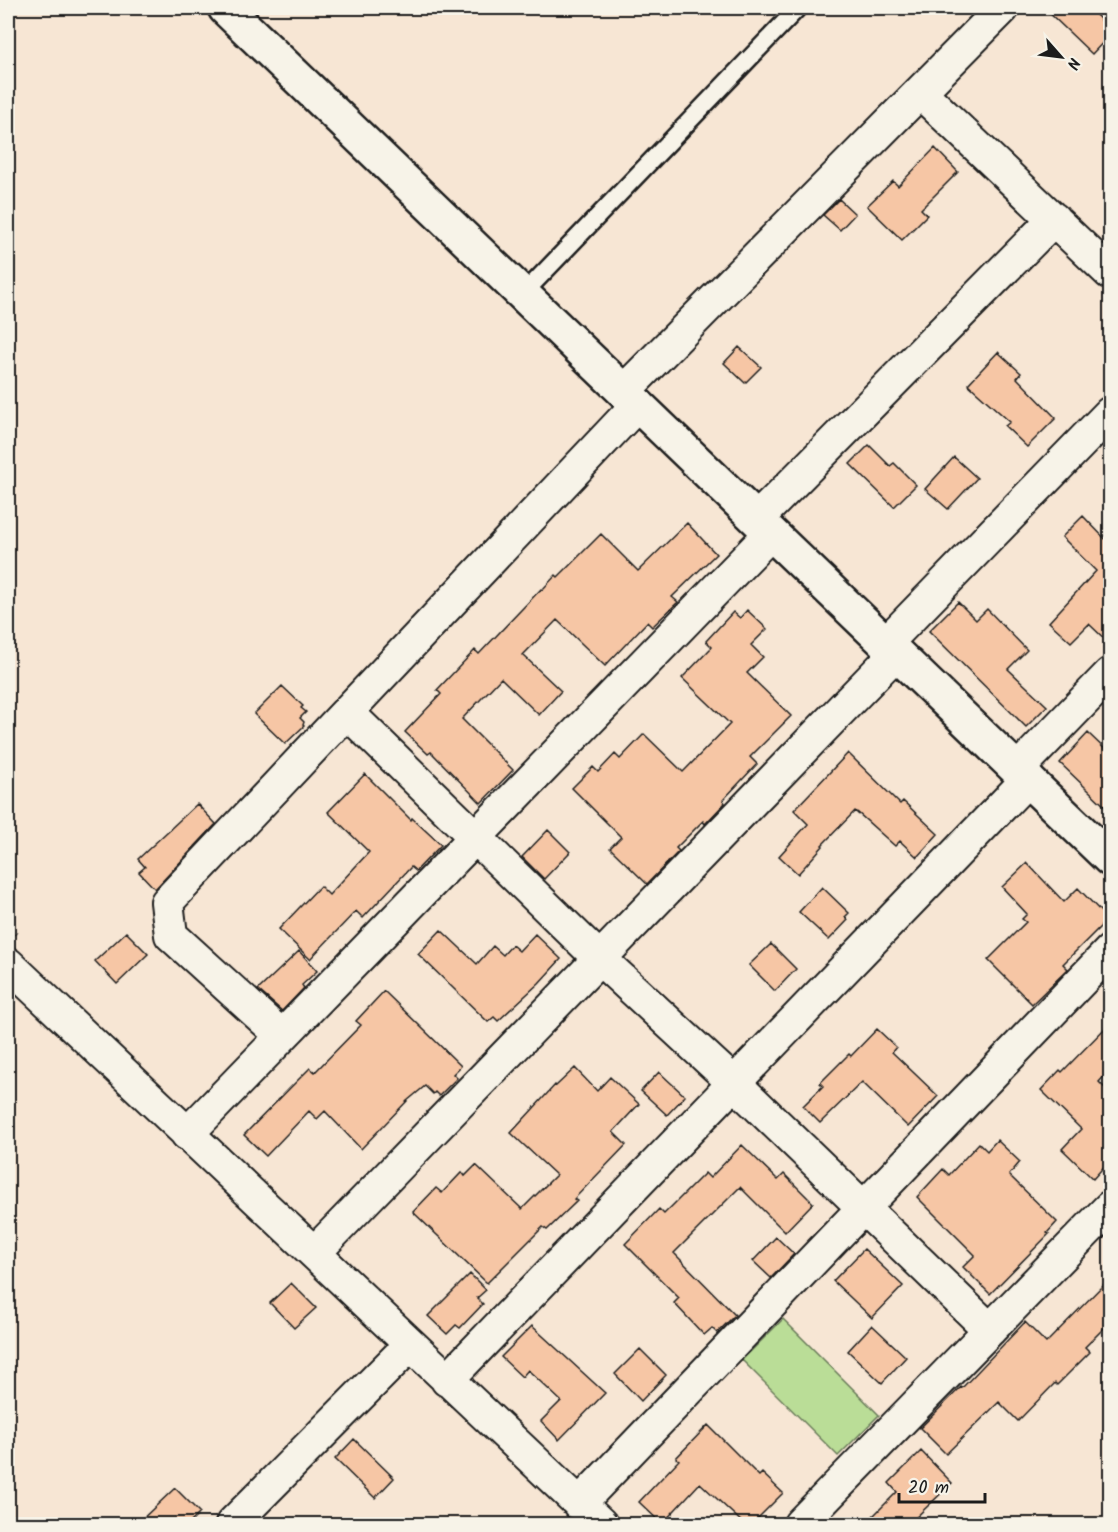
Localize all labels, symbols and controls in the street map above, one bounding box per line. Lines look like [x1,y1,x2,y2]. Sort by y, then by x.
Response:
north arrow [1031,27,1091,87]
text: N [1060,53,1086,74]
scale bar [899,1466,984,1504]
text: 20 m [908,1474,949,1503]

